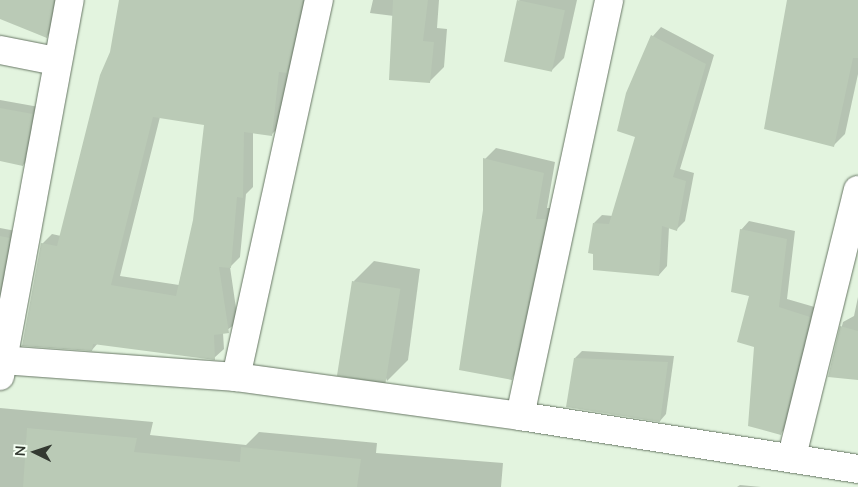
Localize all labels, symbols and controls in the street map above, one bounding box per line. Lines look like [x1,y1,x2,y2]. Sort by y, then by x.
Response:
north arrow [10,427,60,477]
text: N [11,445,29,457]

